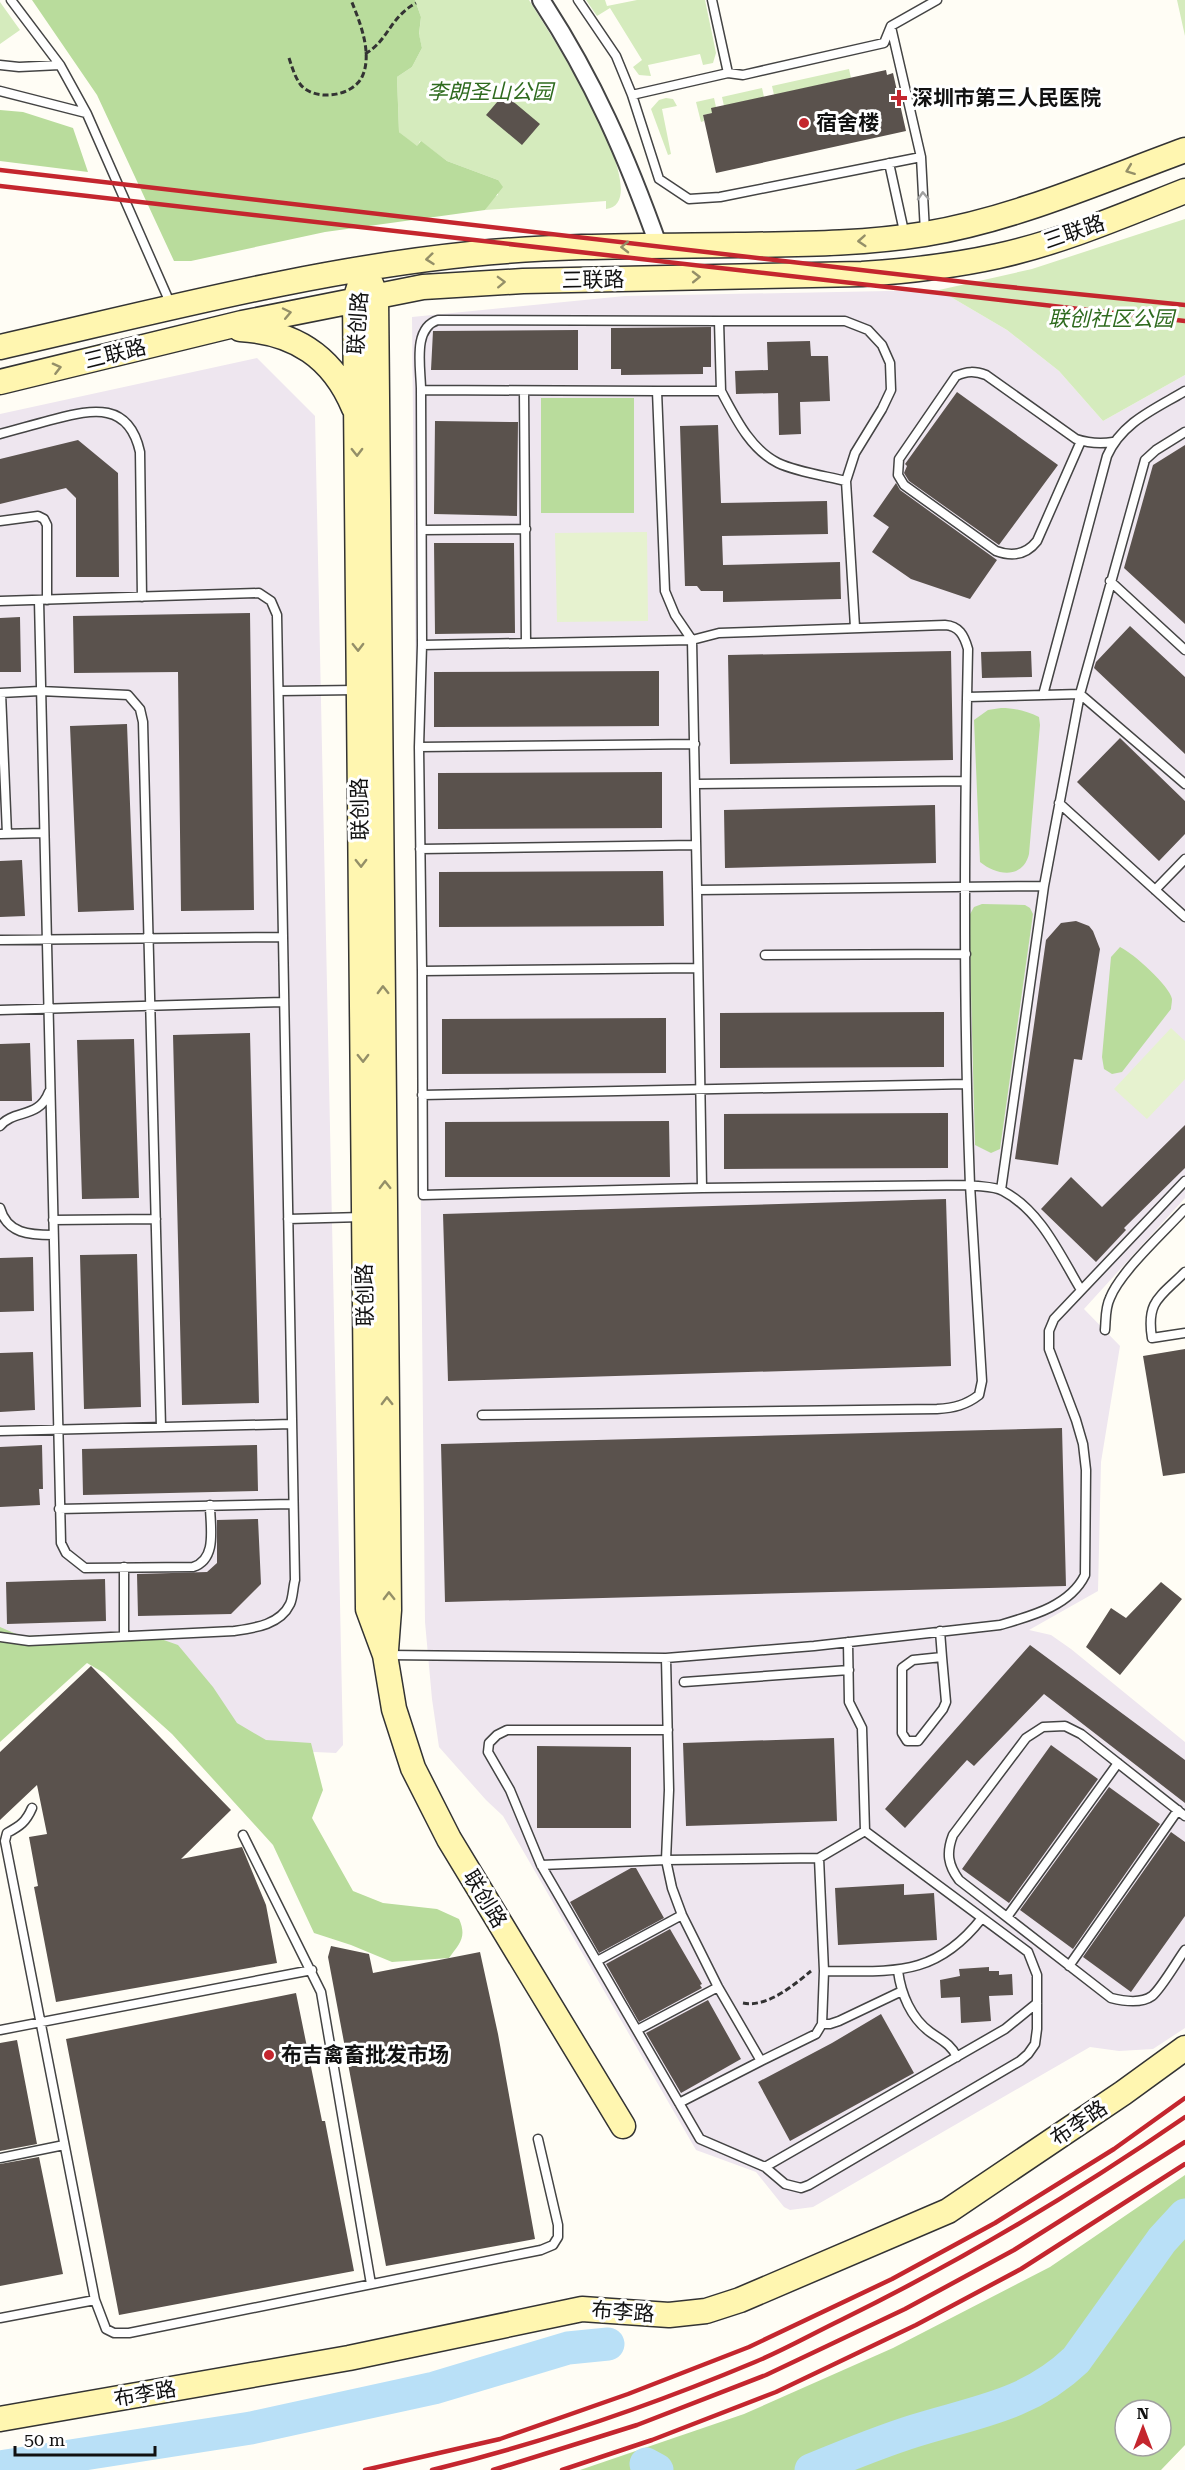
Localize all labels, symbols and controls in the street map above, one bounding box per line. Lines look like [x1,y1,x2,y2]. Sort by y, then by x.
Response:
park label: 李朗圣山公园 [427,80,556,104]
place label: 深圳市第三人民医院 [912,86,1101,110]
marker: 深圳市第三人民医院 [890,89,908,107]
place label: 宿舍楼 [816,111,879,135]
marker: 宿舍楼 [797,116,811,130]
one-way arrow [1125,163,1136,175]
one-way arrow [917,191,930,200]
street label: 三联路 [1040,210,1108,254]
one-way arrow [857,234,866,247]
one-way arrow [620,241,629,253]
one-way arrow [426,252,435,264]
street label: 三联路 [561,267,625,293]
one-way arrow [691,271,700,284]
one-way arrow [496,276,505,288]
street label: 联创路 [344,291,372,355]
one-way arrow [282,307,292,320]
park label: 联创社区公园 [1048,307,1177,331]
street label: 三联路 [82,335,148,373]
one-way arrow [52,362,62,375]
one-way arrow [351,448,363,457]
one-way arrow [352,643,365,652]
street label: 联创路 [347,777,373,841]
one-way arrow [355,859,367,868]
one-way arrow [377,986,389,995]
one-way arrow [356,1054,369,1063]
one-way arrow [379,1181,391,1190]
street label: 联创路 [352,1263,378,1327]
one-way arrow [381,1397,393,1406]
one-way arrow [383,1592,395,1601]
street label: 联创路 [458,1866,512,1932]
place label: 布吉禽畜批发市场 [281,2043,449,2067]
marker: 布吉禽畜批发市场 [262,2048,276,2062]
street label: 布李路 [1046,2095,1112,2151]
street label: 布李路 [591,2298,655,2326]
street label: 布李路 [112,2377,178,2411]
north arrow [1113,2398,1173,2458]
text: N [1137,2404,1149,2423]
scale bar [15,2419,154,2457]
text: 50 m [24,2429,65,2450]

